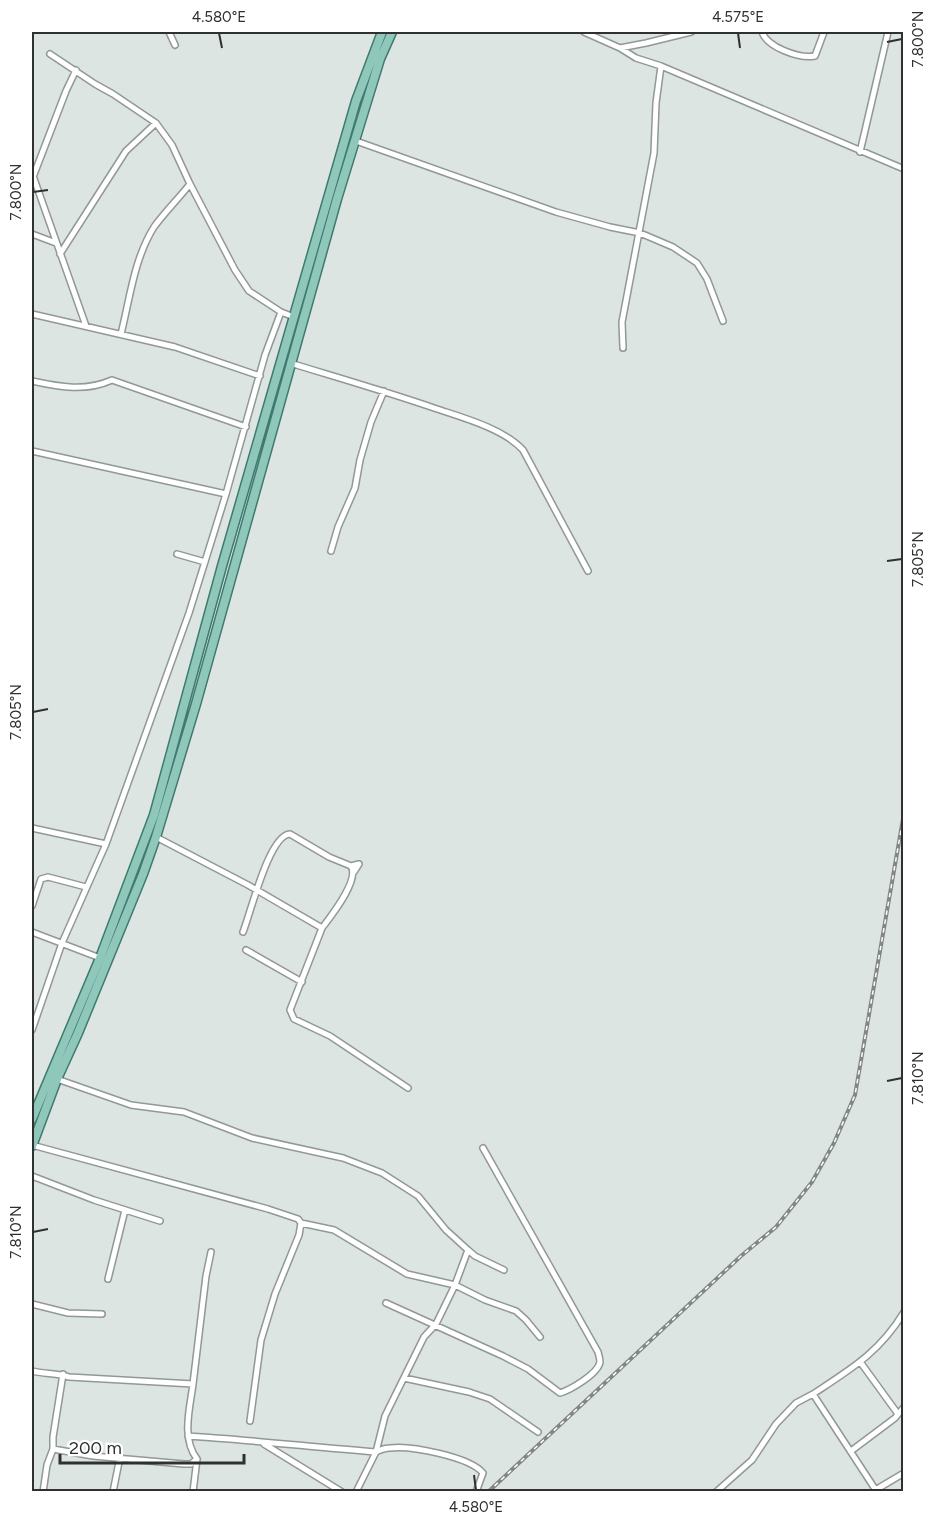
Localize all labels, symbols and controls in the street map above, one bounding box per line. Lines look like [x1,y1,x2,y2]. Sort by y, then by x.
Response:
text: 4.580°E [192,8,246,26]
text: 4.575°E [712,8,764,26]
text: 7.800°N [909,11,927,67]
text: 7.800°N [7,164,25,220]
text: 7.805°N [909,531,927,587]
text: 7.805°N [7,684,25,740]
text: 7.810°N [909,1051,927,1105]
text: 7.810°N [7,1205,25,1259]
scale bar [60,1427,244,1465]
text: 200 m [69,1437,122,1459]
text: 4.580°E [449,1498,503,1516]

